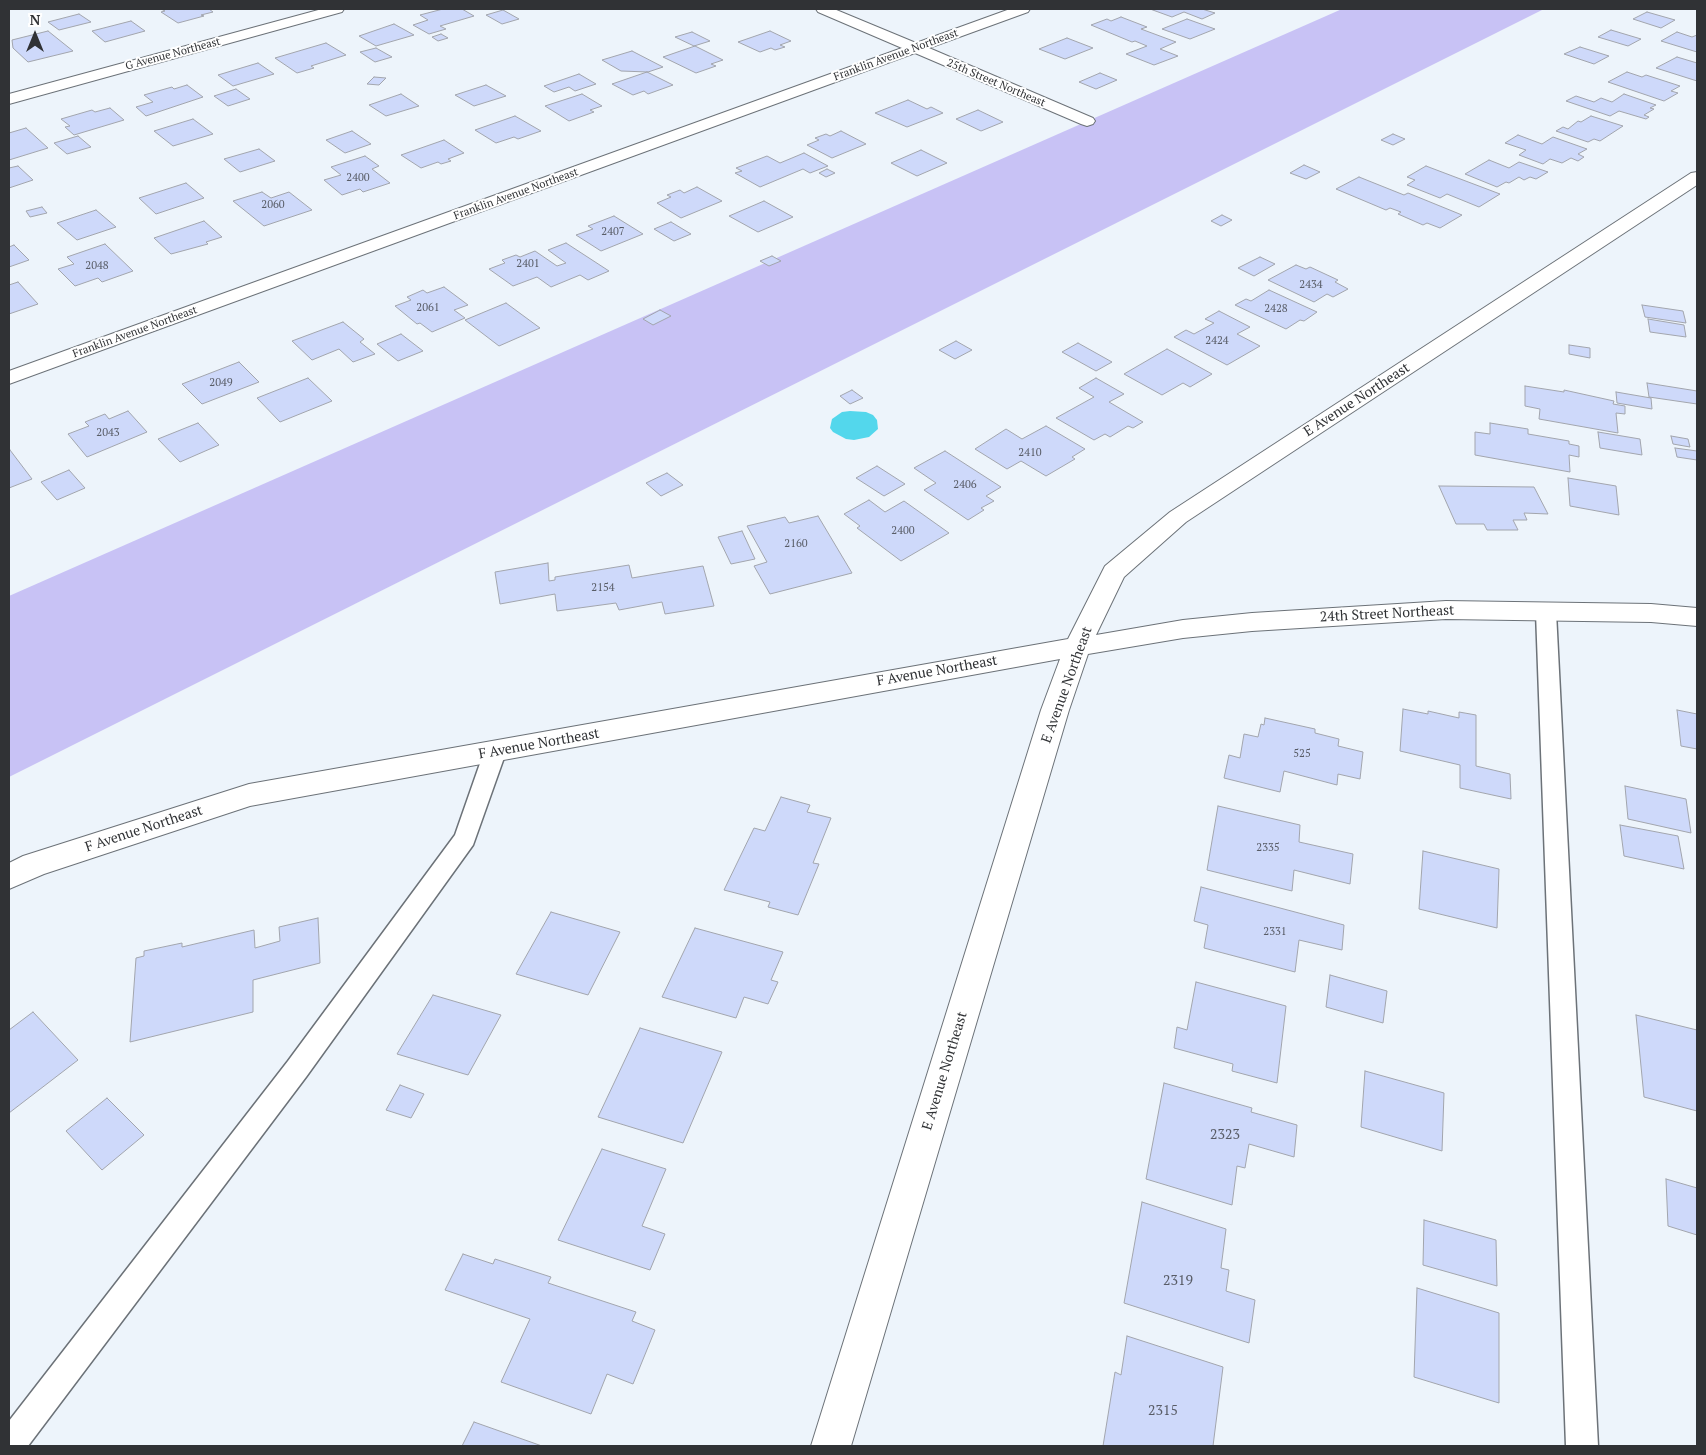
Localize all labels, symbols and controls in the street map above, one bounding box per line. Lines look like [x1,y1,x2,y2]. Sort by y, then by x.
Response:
north arrow [10,10,60,60]
text: N [30,10,40,29]
street label: Franklin Avenue Northeast [832,26,960,84]
street label: G Avenue Northeast [124,35,222,73]
street label: 25th Street Northeast [945,56,1047,110]
street label: Franklin Avenue Northeast [452,165,580,223]
house number: 2400 [346,171,370,185]
house number: 2060 [261,198,285,212]
house number: 2407 [601,225,625,239]
house number: 2401 [516,257,540,271]
house number: 2048 [85,259,109,273]
house number: 2434 [1299,278,1323,292]
house number: 2061 [416,301,440,315]
house number: 2428 [1264,302,1288,316]
street label: Franklin Avenue Northeast [71,303,199,361]
house number: 2424 [1205,334,1229,348]
street label: E Avenue Northeast [1301,359,1413,441]
house number: 2049 [209,376,233,390]
house number: 2043 [96,426,120,440]
house number: 2410 [1018,446,1042,460]
house number: 2406 [953,478,977,492]
house number: 2400 [891,524,915,538]
house number: 2160 [784,537,808,551]
house number: 2154 [591,581,615,595]
street label: 24th Street Northeast [1319,602,1455,626]
street label: E Avenue Northeast [1038,624,1096,746]
street label: F Avenue Northeast [875,652,999,690]
street label: F Avenue Northeast [477,725,601,763]
house number: 525 [1293,747,1311,761]
street label: F Avenue Northeast [83,802,205,856]
house number: 2335 [1256,841,1280,855]
house number: 2331 [1263,925,1287,939]
street label: E Avenue Northeast [919,1010,971,1132]
house number: 2323 [1210,1127,1240,1143]
house number: 2319 [1163,1273,1193,1289]
house number: 2315 [1148,1403,1178,1419]

